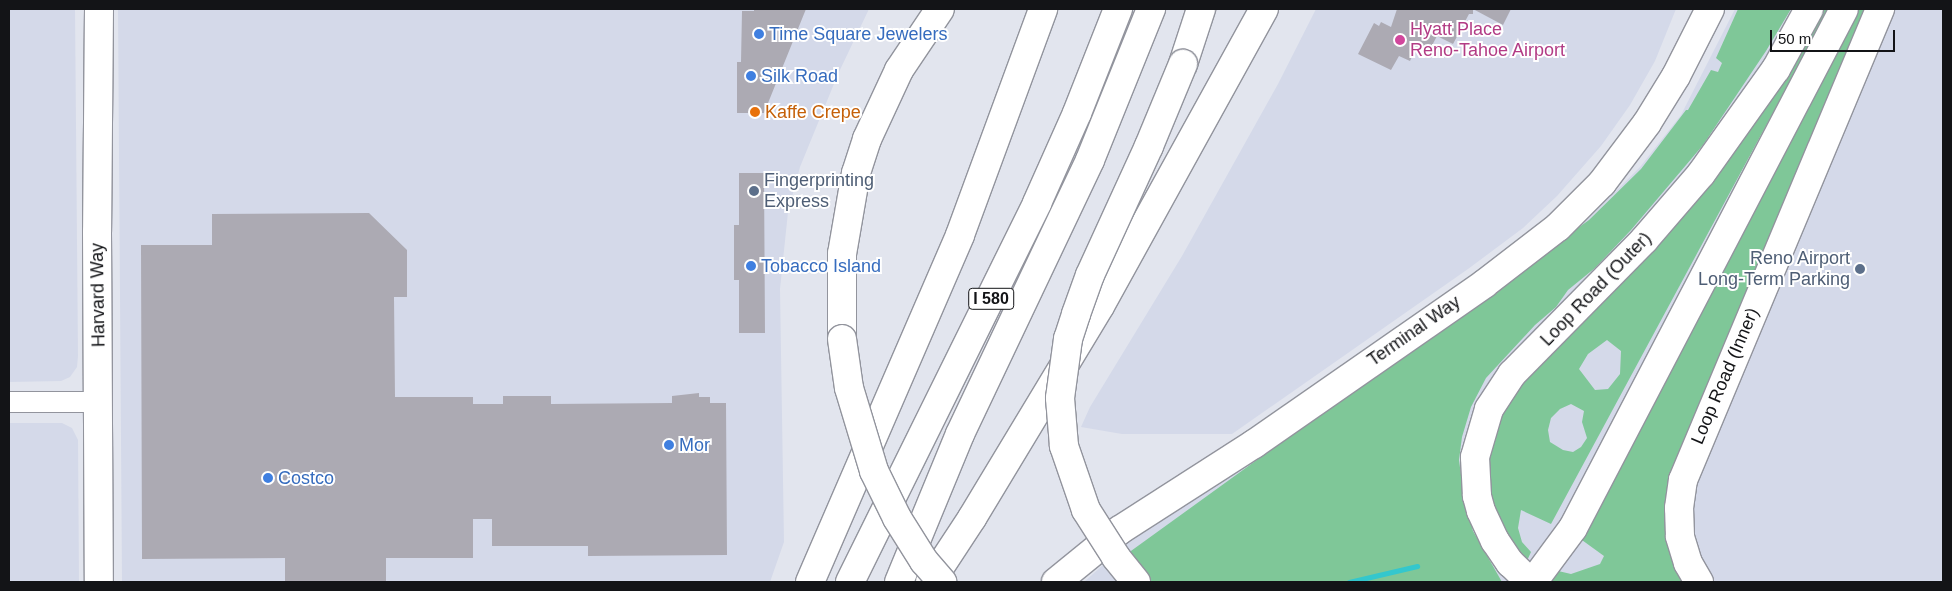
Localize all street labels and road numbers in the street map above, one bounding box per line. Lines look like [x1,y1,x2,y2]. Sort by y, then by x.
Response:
street label: Loop Road (Outer) [1536,228,1656,350]
street label: Harvard Way [86,243,110,347]
road number: I 580 [967,286,1015,312]
street label: Terminal Way [1363,291,1465,371]
street label: Loop Road (Inner) [1687,305,1763,447]

